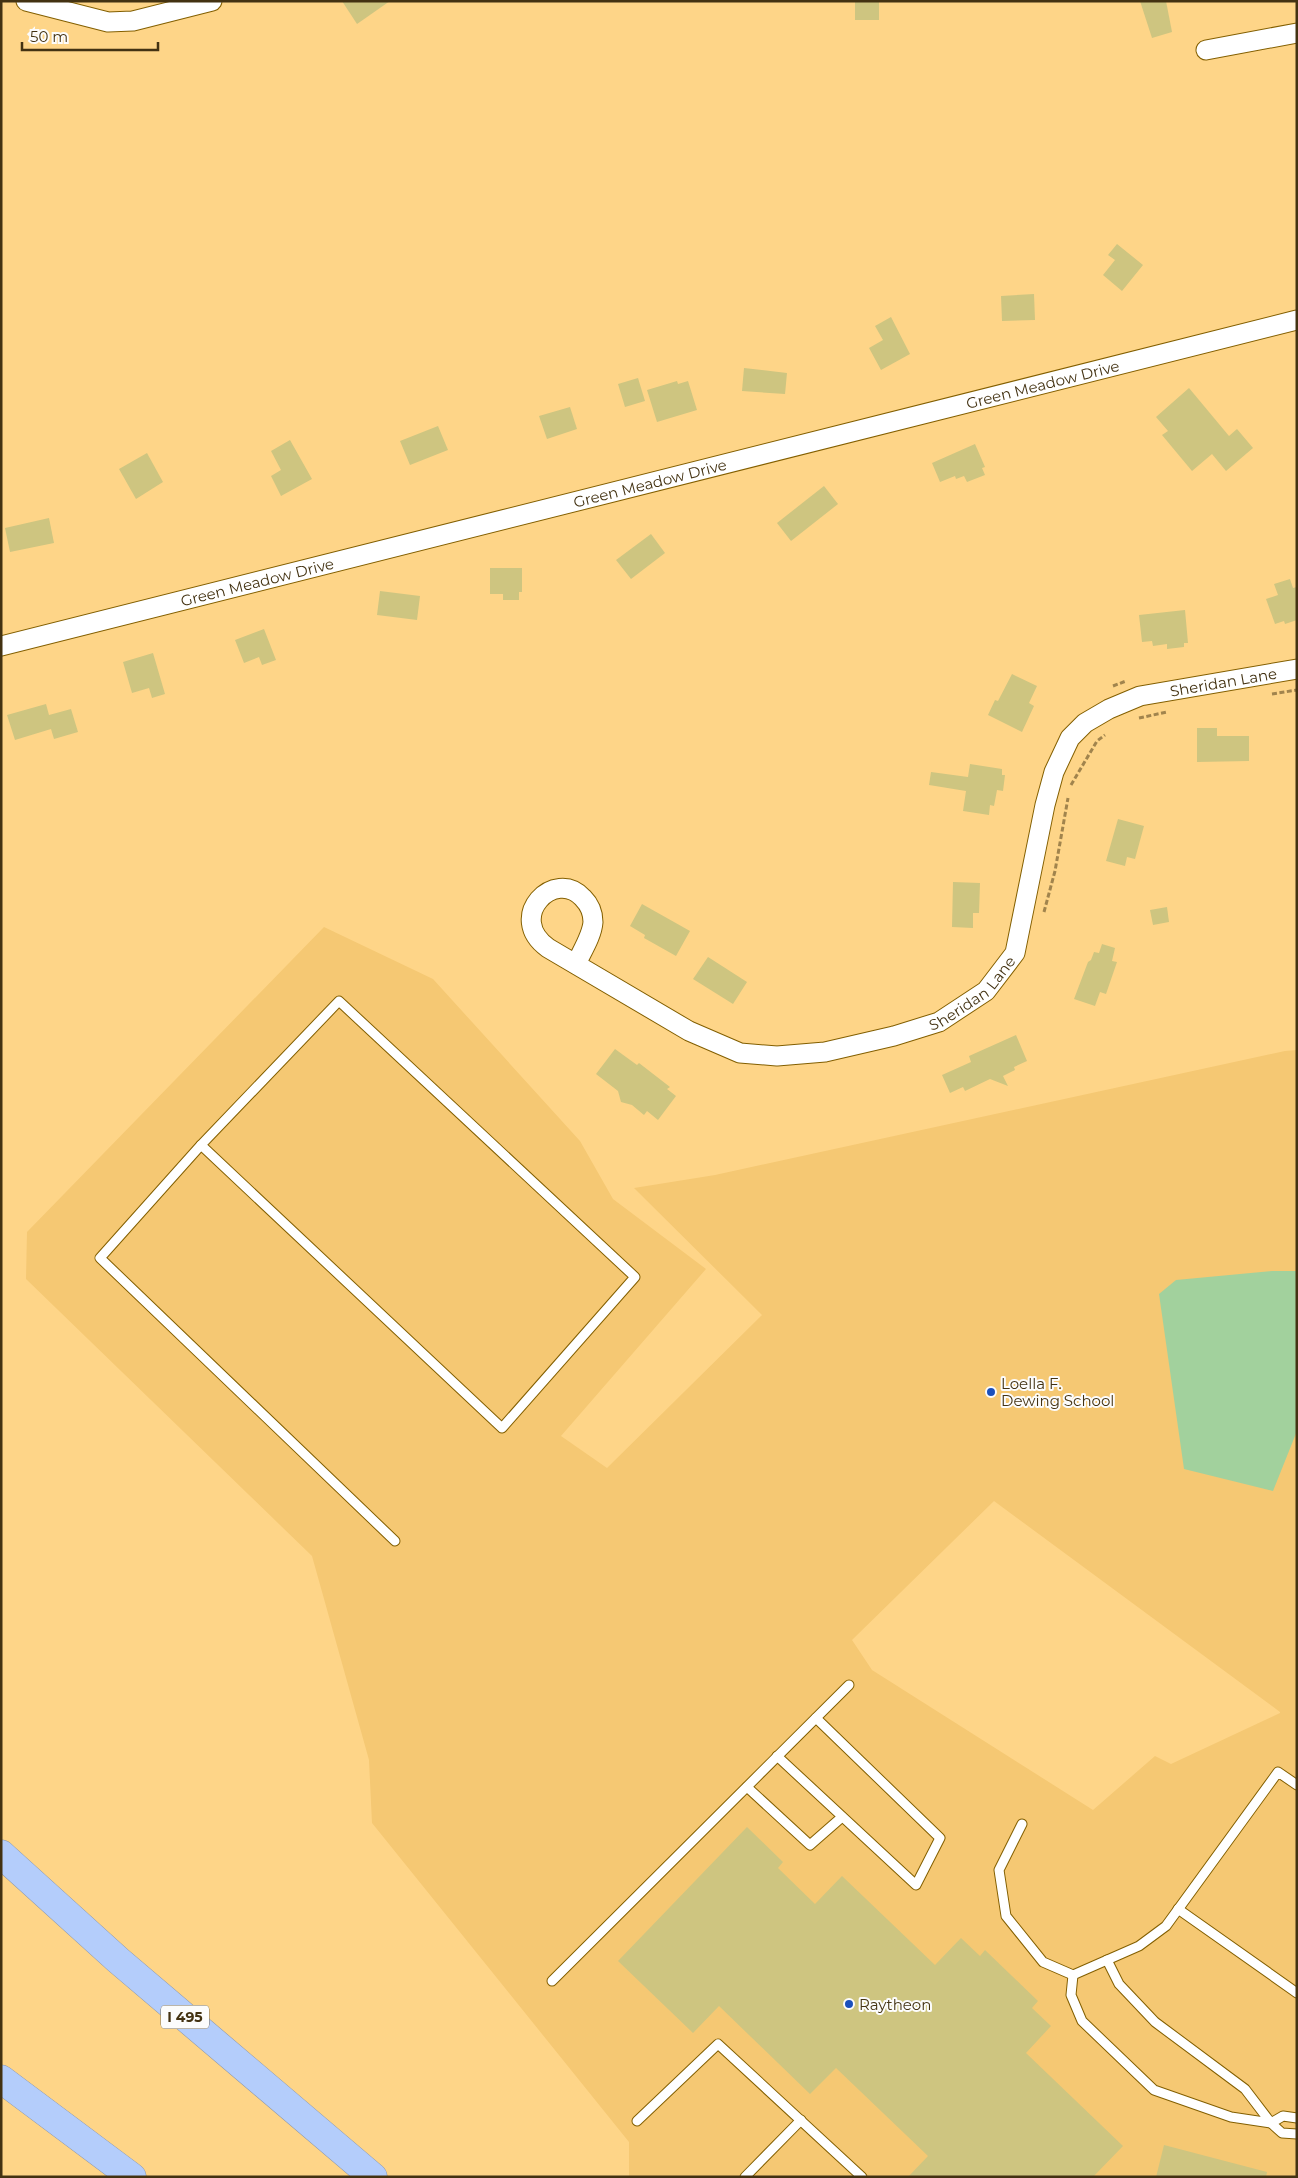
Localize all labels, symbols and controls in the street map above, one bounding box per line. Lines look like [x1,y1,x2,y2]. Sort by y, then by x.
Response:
scale bar [22,20,159,52]
text: 50 m [30,27,68,46]
street label: Green Meadow Drive [964,356,1121,412]
street label: Green Meadow Drive [571,454,728,511]
street label: Green Meadow Drive [178,553,336,610]
street label: Sheridan Lane [1168,663,1278,700]
street label: Sheridan Lane [926,952,1019,1034]
place label: Loella F. Dewing School [1001,1374,1114,1410]
marker: Loella F. Dewing School [985,1386,997,1398]
place label: Raytheon [859,1995,931,2014]
marker: Raytheon [843,1998,855,2010]
road number: I 495 [161,2005,209,2028]

